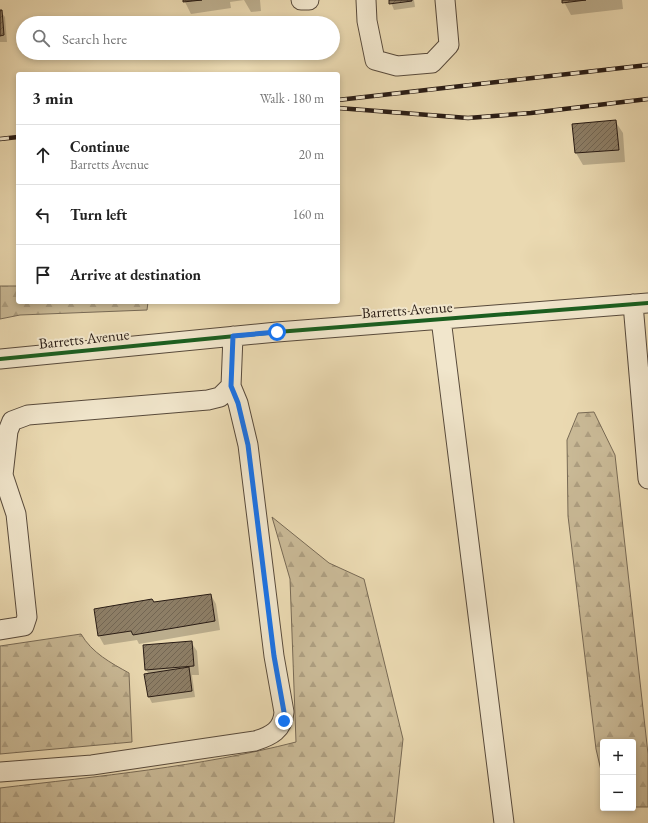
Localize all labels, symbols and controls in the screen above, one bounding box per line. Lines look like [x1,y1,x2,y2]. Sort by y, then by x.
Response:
search box [16,16,340,60]
icon: search [30,27,52,49]
text: Search here [62,29,127,48]
text: 3 min [32,87,73,109]
text: Walk · 180 m [260,90,324,107]
text: Continue [70,137,130,156]
icon: ahead [32,144,54,166]
text: 20 m [299,146,324,163]
text: Barretts Avenue [70,156,149,173]
icon: left [32,204,54,226]
text: Turn left [70,205,127,224]
text: 160 m [293,206,324,223]
icon: arrive [32,264,54,286]
text: Arrive at destination [70,265,201,284]
street label: Barretts Avenue [361,297,453,322]
route start [268,323,286,341]
street label: Barretts Avenue [38,324,130,353]
route end [275,712,293,730]
map controls [600,739,636,811]
button: + [600,739,636,775]
button: − [600,775,636,811]

